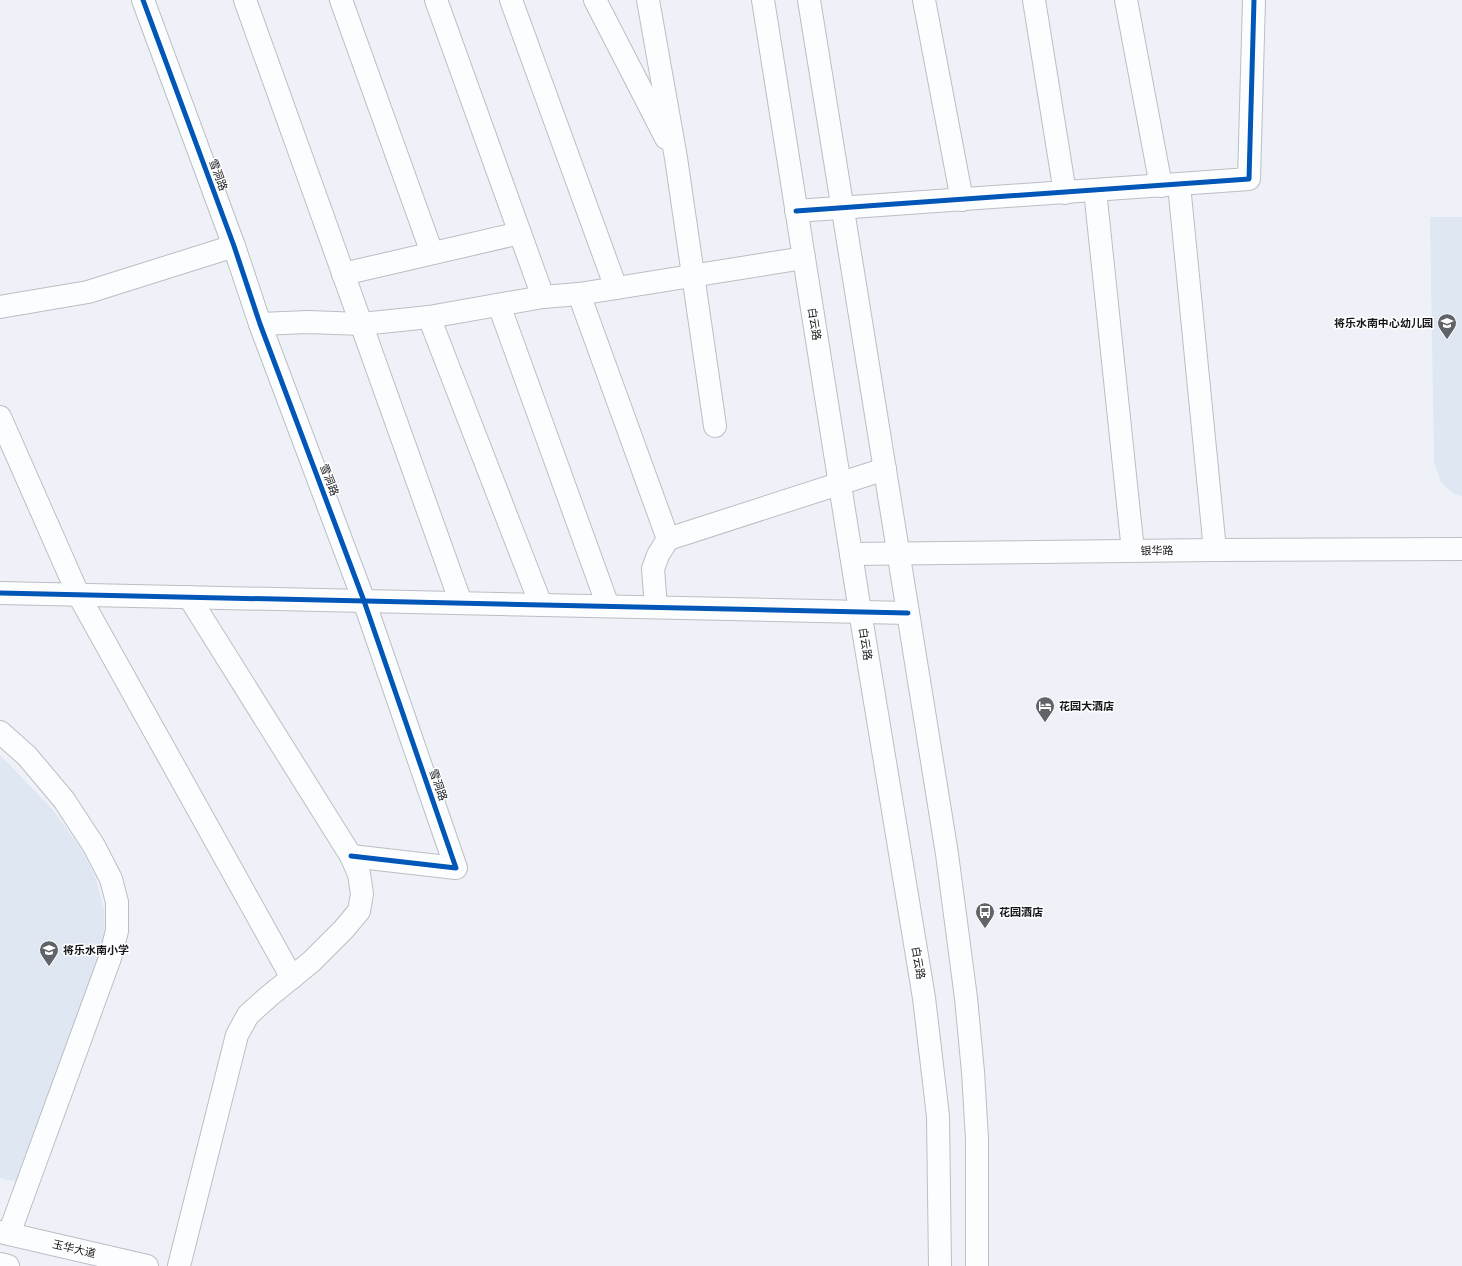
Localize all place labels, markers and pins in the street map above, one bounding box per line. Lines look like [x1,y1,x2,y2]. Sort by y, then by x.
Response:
school or university icon: 将乐水南中心幼儿园 [1436,312,1458,340]
place label: 将乐水南中心幼儿园 [1334,317,1433,330]
hotel icon: 花园大酒店 [1034,695,1056,723]
place label: 花园大酒店 [1059,700,1114,713]
bus stop icon: 花园酒店 [974,901,996,929]
place label: 花园酒店 [999,906,1043,919]
school or university icon: 将乐水南小学 [38,939,60,967]
place label: 将乐水南小学 [63,944,129,957]

